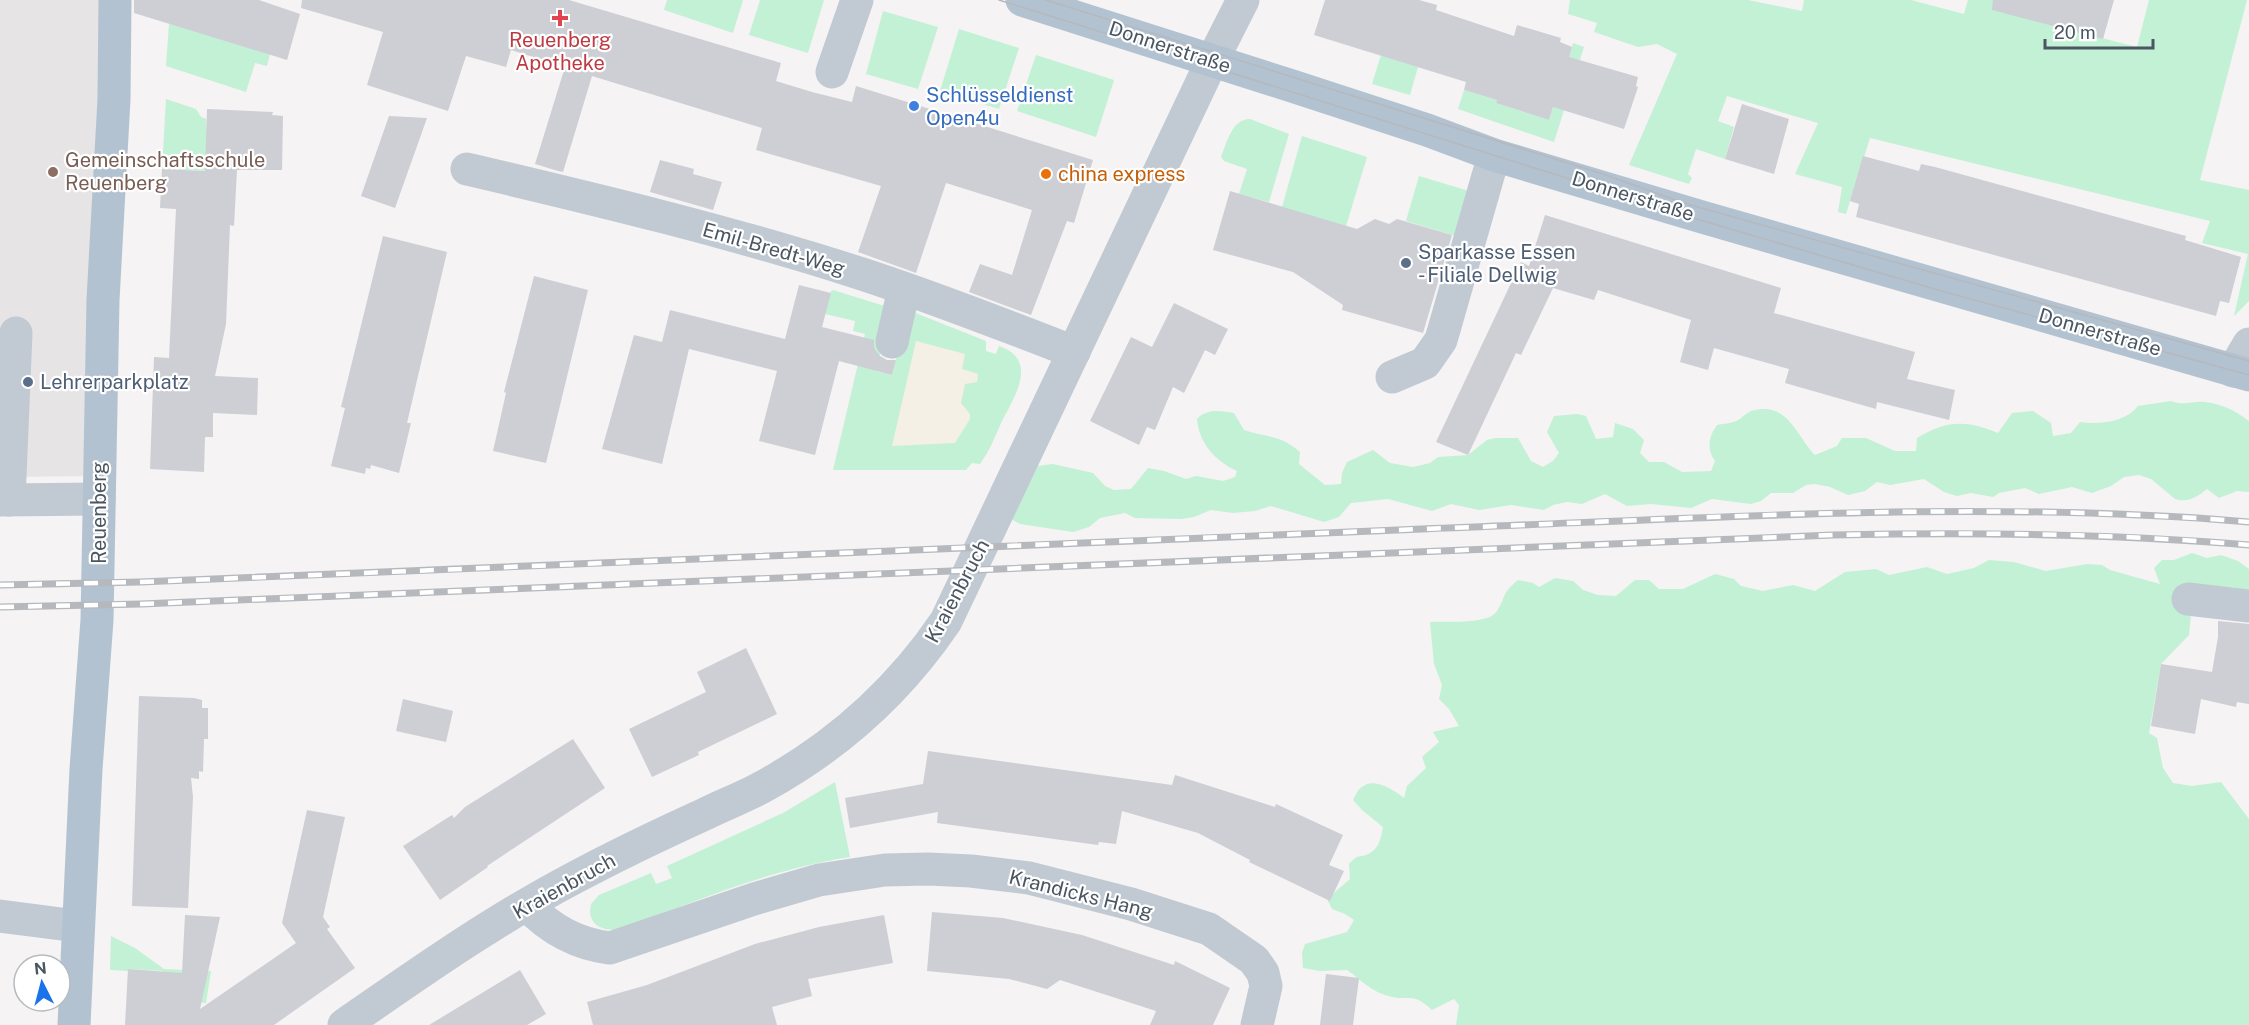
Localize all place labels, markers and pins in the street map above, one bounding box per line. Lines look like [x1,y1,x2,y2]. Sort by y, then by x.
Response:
marker: Reuenberg Apotheke [553,11,567,25]
place label: Reuenberg Apotheke [509,28,611,75]
place label: Schlüsseldienst Open4u [926,83,1074,130]
marker: Schlüsseldienst Open4u [907,99,921,113]
place label: Gemeinschaftsschule Reuenberg [65,148,265,195]
place label: china express [1058,162,1185,186]
marker: Gemeinschaftsschule Reuenberg [46,165,60,179]
marker: china express [1039,167,1053,181]
place label: Sparkasse Essen - Filiale Dellwig [1418,240,1576,287]
marker: Sparkasse Essen - Filiale Dellwig [1399,256,1413,270]
place label: Lehrerparkplatz [40,370,189,394]
marker: Lehrerparkplatz [21,375,35,389]

